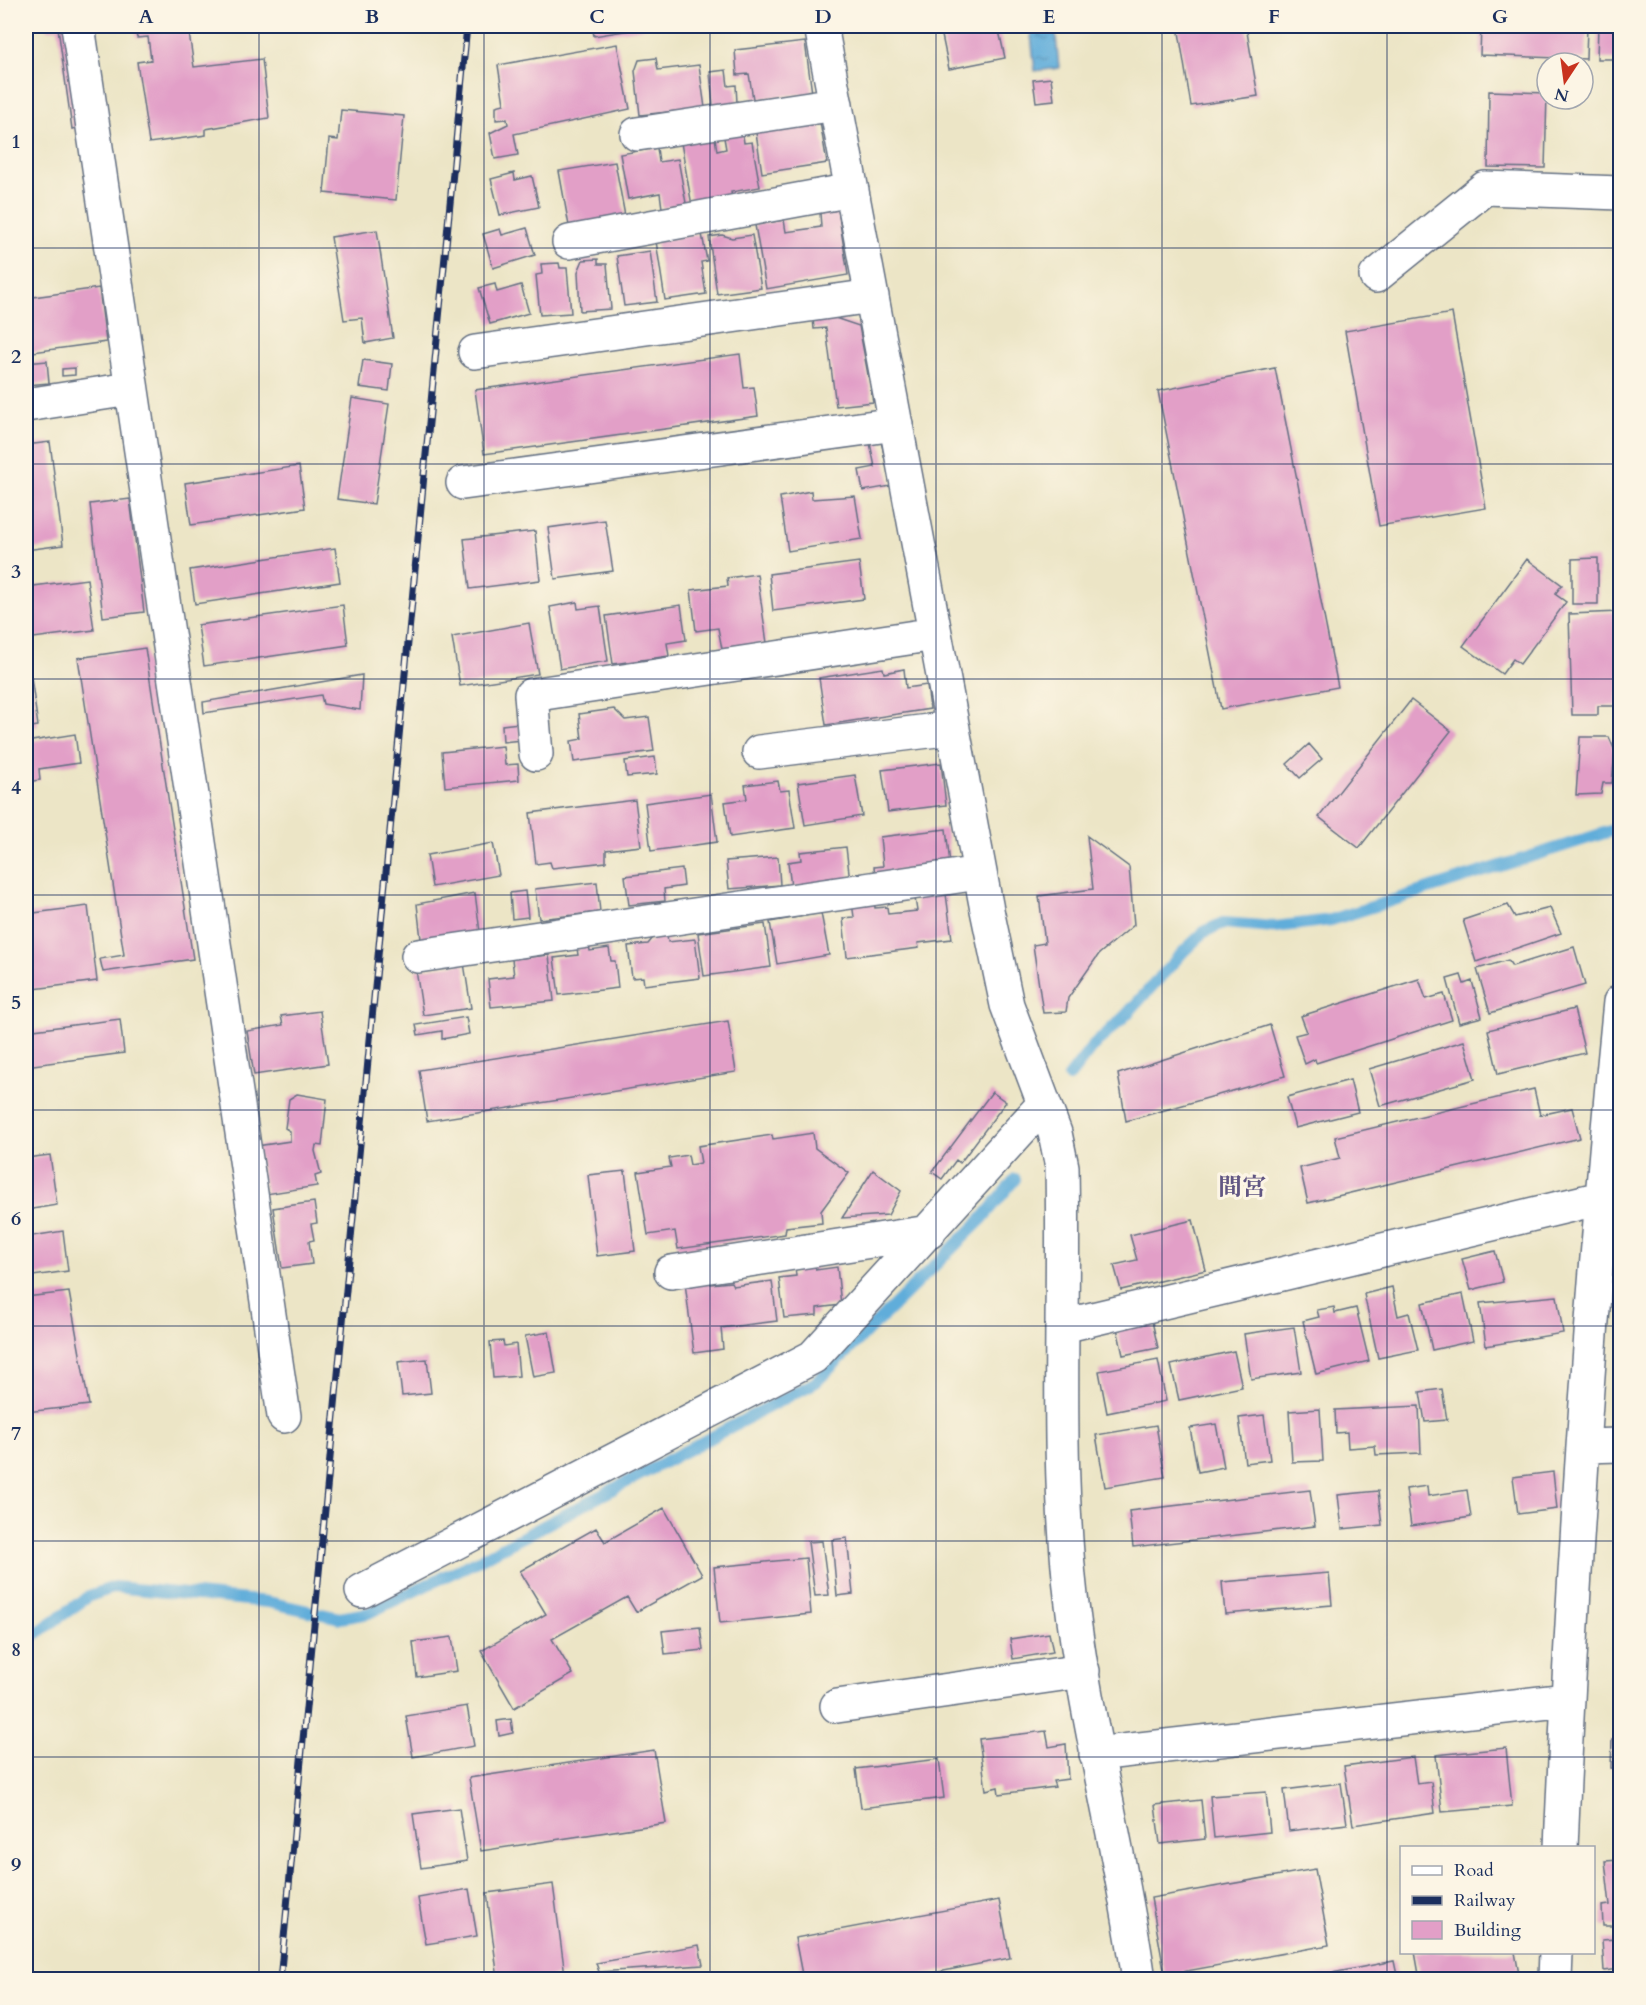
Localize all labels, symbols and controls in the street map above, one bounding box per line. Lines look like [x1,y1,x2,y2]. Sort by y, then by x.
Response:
text: A [138,3,154,30]
text: B [365,3,379,30]
text: C [589,3,605,30]
text: D [814,3,832,30]
text: E [1043,3,1055,30]
text: F [1268,3,1280,30]
text: G [1492,3,1508,30]
north arrow [1535,51,1595,111]
text: N [1553,82,1571,107]
text: 1 [11,128,21,155]
text: 2 [11,343,21,370]
text: 3 [11,558,21,585]
text: 4 [11,774,21,801]
text: 5 [11,989,21,1016]
district label: 間宮 [1218,1171,1266,1204]
text: 6 [11,1205,21,1232]
text: 7 [11,1420,21,1447]
text: 8 [11,1636,21,1663]
legend [1400,1846,1595,1954]
text: 9 [11,1851,21,1878]
text: Road [1454,1858,1494,1883]
text: Railway [1454,1888,1516,1913]
text: Building [1454,1918,1522,1943]

